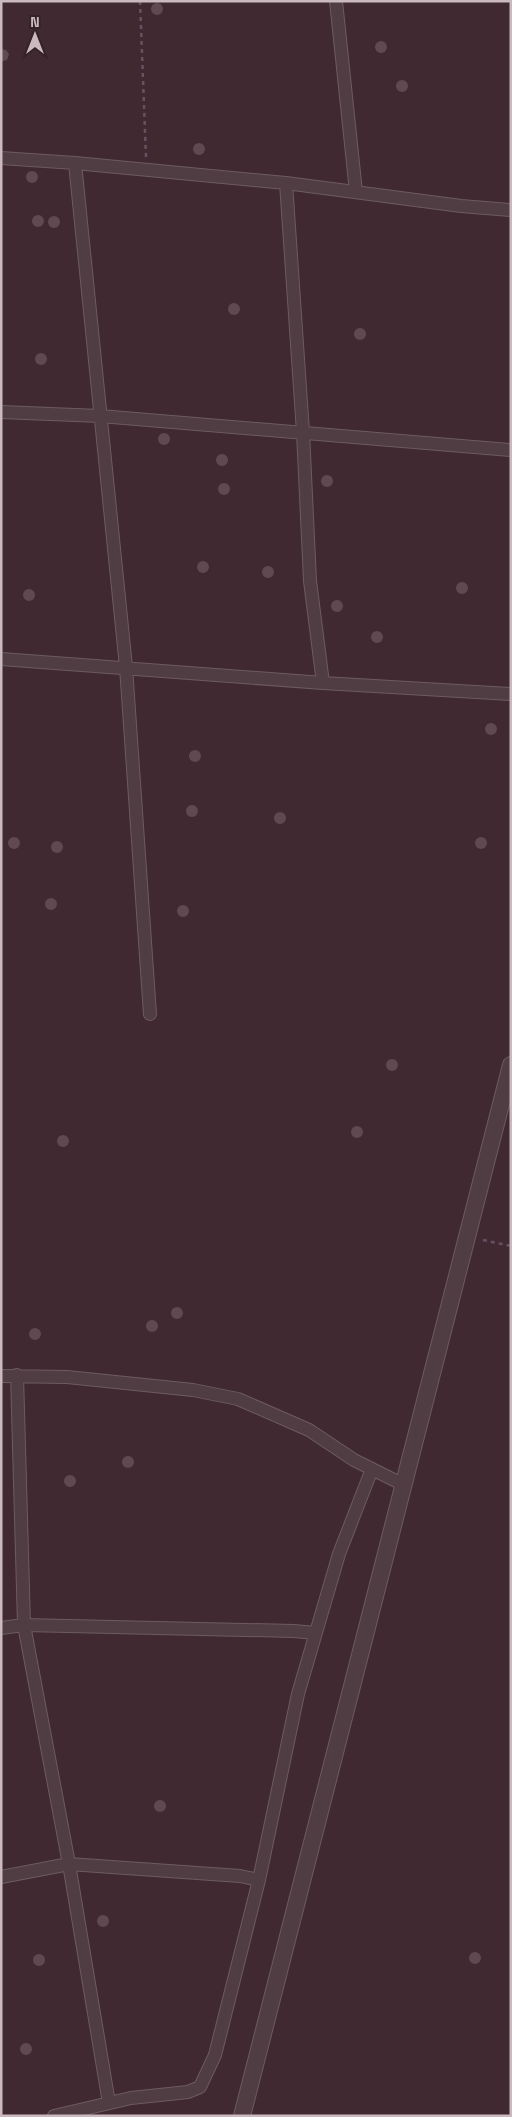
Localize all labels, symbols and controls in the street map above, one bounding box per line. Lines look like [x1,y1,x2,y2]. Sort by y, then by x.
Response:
north arrow [10,10,60,60]
text: N [30,13,40,31]

